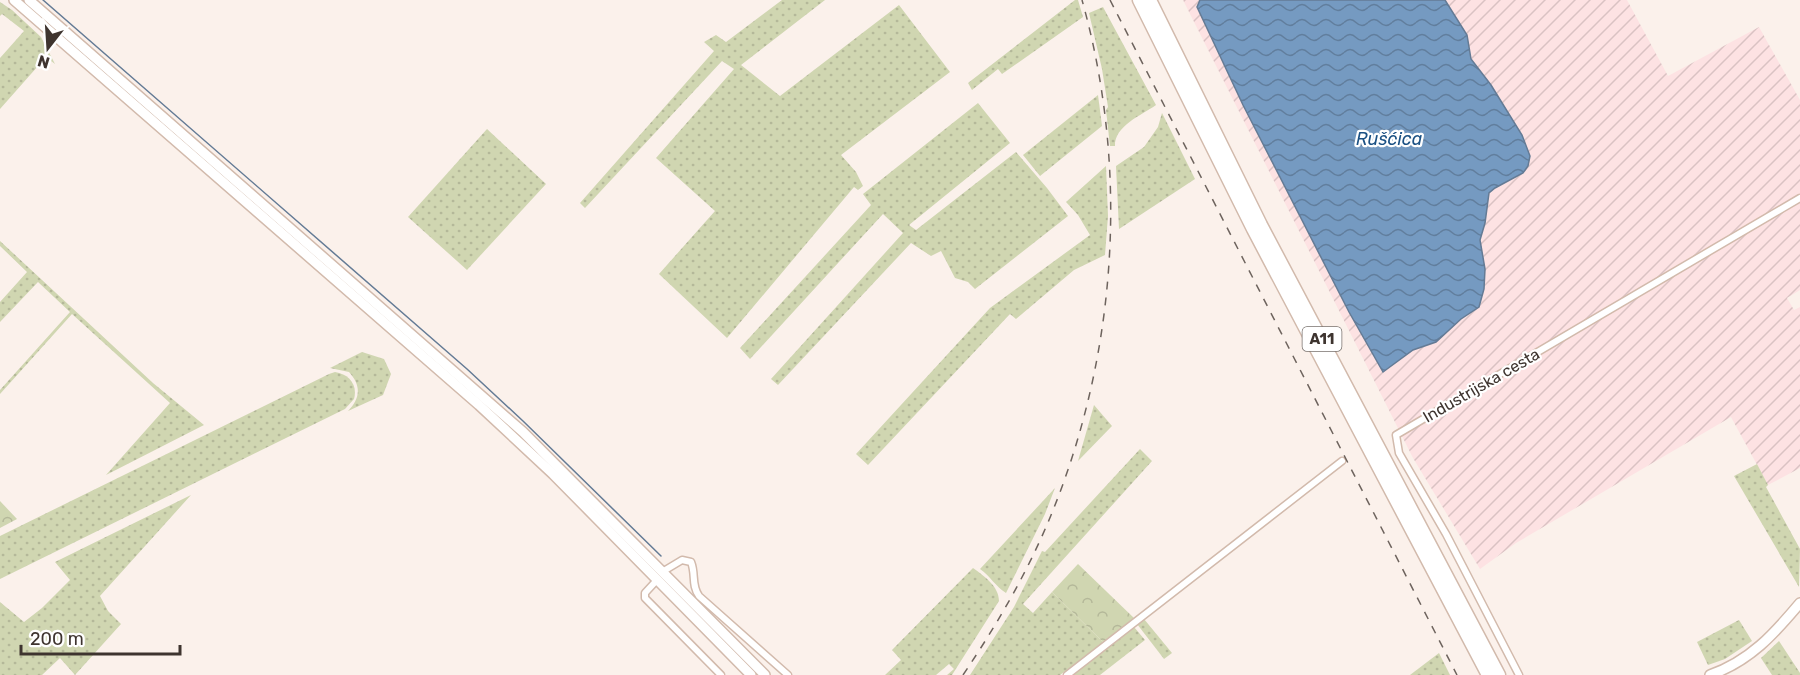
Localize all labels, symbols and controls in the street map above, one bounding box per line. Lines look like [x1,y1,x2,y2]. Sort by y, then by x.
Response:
north arrow [18,18,78,78]
text: N [35,51,52,73]
water label: Rušćica [1356,128,1423,150]
road number: A11 [1302,327,1342,351]
street label: Industrijska cesta [1419,344,1543,427]
scale bar [21,618,180,656]
text: 200 m [30,628,84,650]

